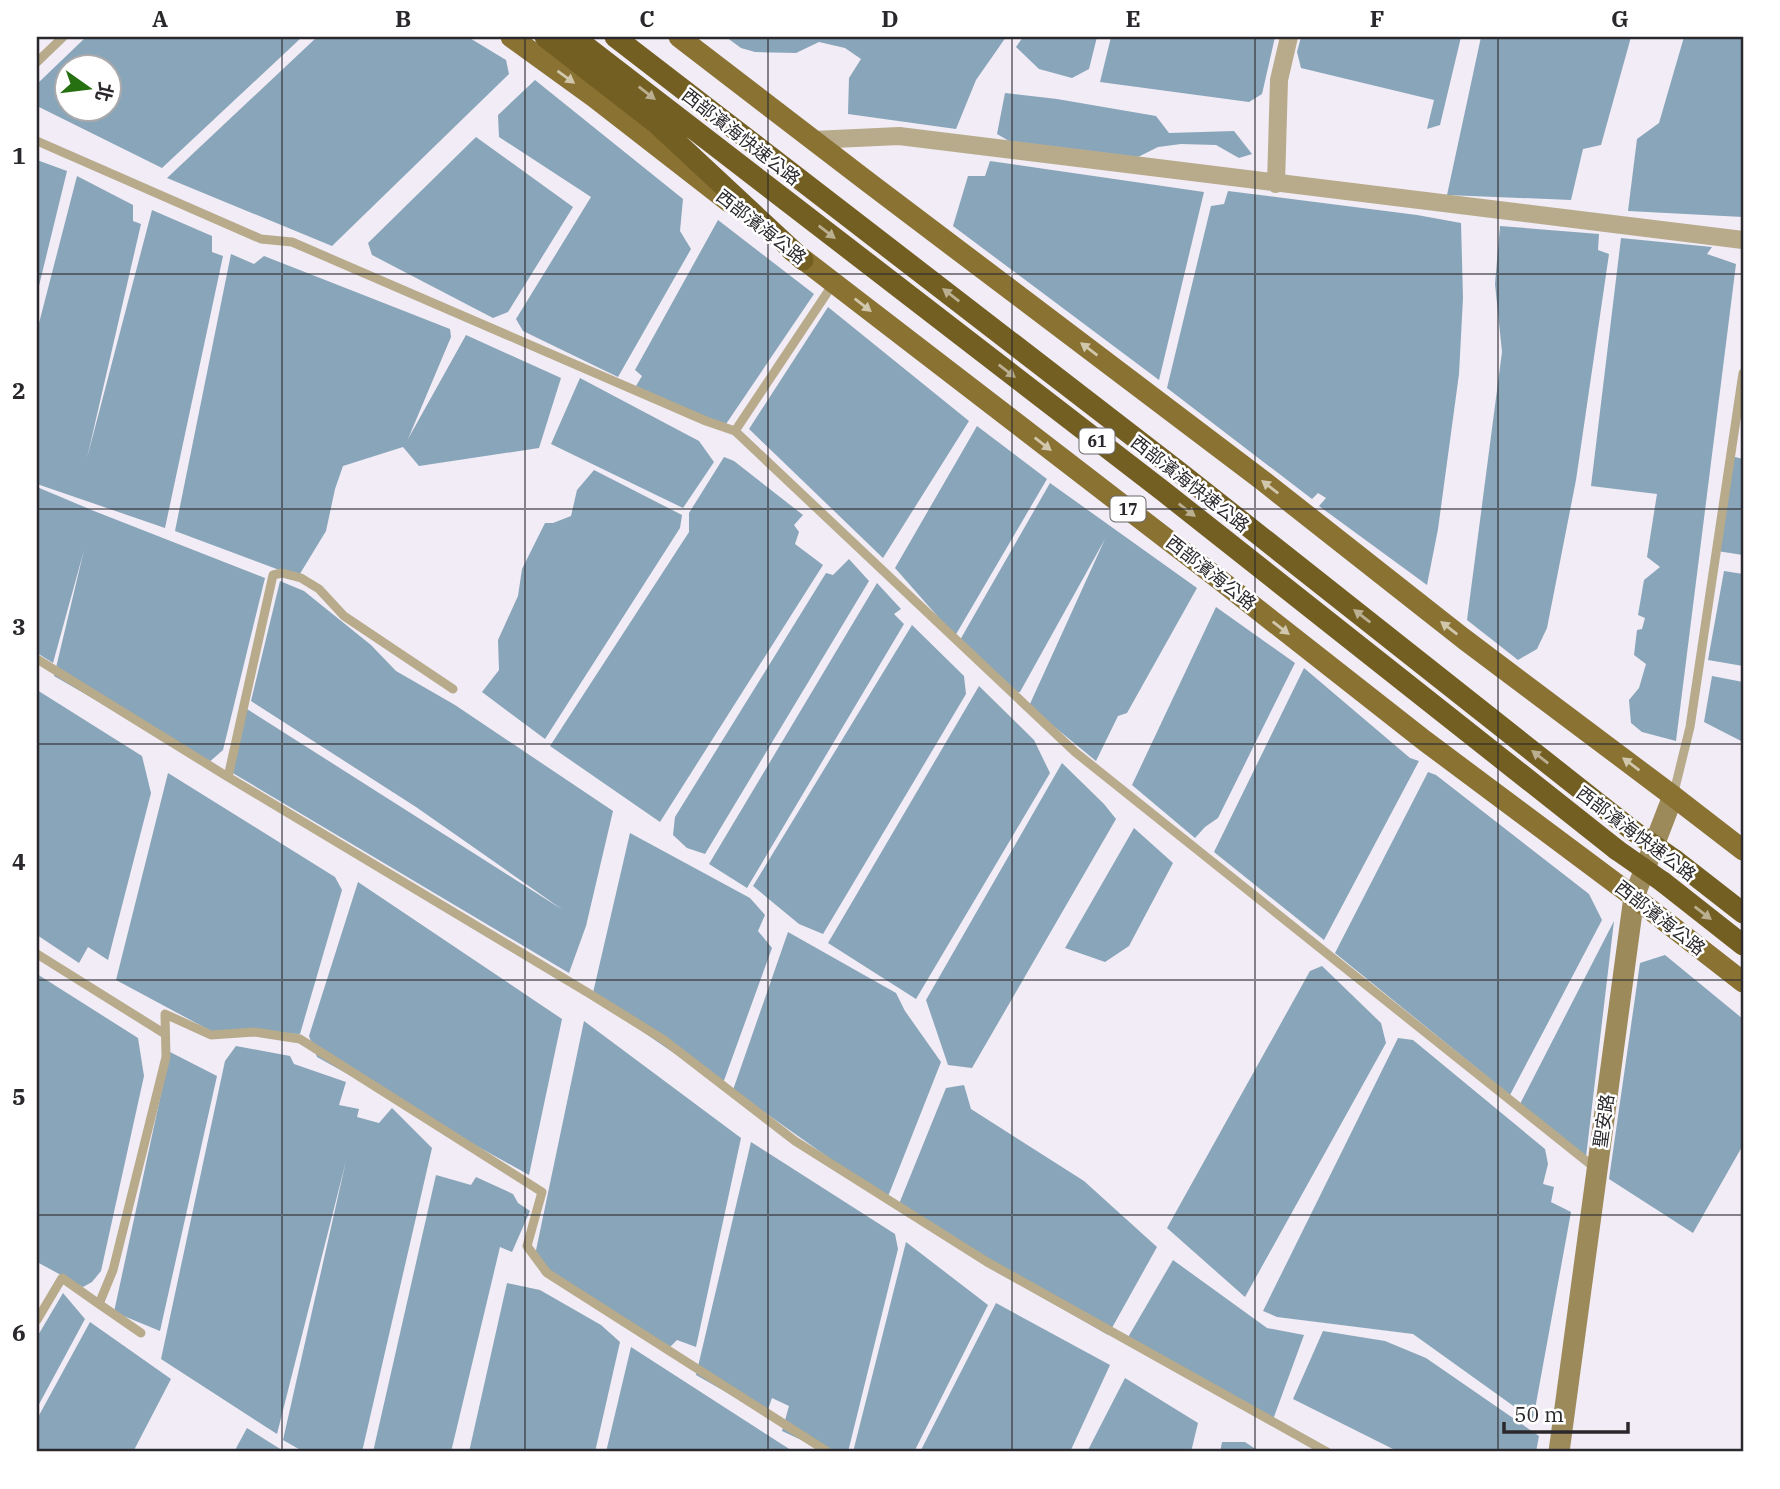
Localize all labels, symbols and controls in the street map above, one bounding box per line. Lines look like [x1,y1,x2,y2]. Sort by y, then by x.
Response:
text: A [152,3,168,33]
text: B [395,3,411,33]
text: C [639,3,655,33]
text: D [881,3,899,33]
text: E [1125,3,1141,33]
text: F [1370,3,1384,33]
text: G [1611,3,1629,33]
north arrow [52,52,122,122]
one-way arrow [557,69,575,83]
text: 北 [91,80,118,104]
street label: 西部濱海快速公路 [677,83,805,190]
one-way arrow [638,86,656,100]
text: 1 [12,140,26,170]
street label: 西部濱海公路 [712,184,811,269]
one-way arrow [818,225,836,240]
one-way arrow [942,288,960,303]
one-way arrow [854,297,872,311]
one-way arrow [1080,342,1098,357]
one-way arrow [998,364,1016,379]
text: 2 [12,375,26,405]
road number: 61 [1080,428,1114,454]
street label: 西部濱海快速公路 [1126,430,1254,537]
one-way arrow [1034,436,1052,451]
one-way arrow [1261,480,1279,494]
road number: 17 [1110,496,1146,522]
one-way arrow [1178,503,1196,518]
street label: 西部濱海公路 [1162,530,1261,615]
one-way arrow [1353,609,1370,624]
text: 3 [12,611,26,641]
one-way arrow [1273,620,1290,635]
one-way arrow [1440,620,1458,635]
one-way arrow [1532,750,1549,765]
one-way arrow [1622,757,1640,771]
street label: 西部濱海快速公路 [1572,781,1701,886]
text: 4 [12,846,26,876]
street label: 西部濱海公路 [1611,875,1710,960]
one-way arrow [1694,906,1712,921]
text: 5 [12,1081,26,1111]
street label: 聖安路 [1588,1093,1619,1149]
text: 6 [12,1317,26,1347]
scale bar [1504,1391,1628,1435]
text: 50 m [1514,1400,1564,1428]

